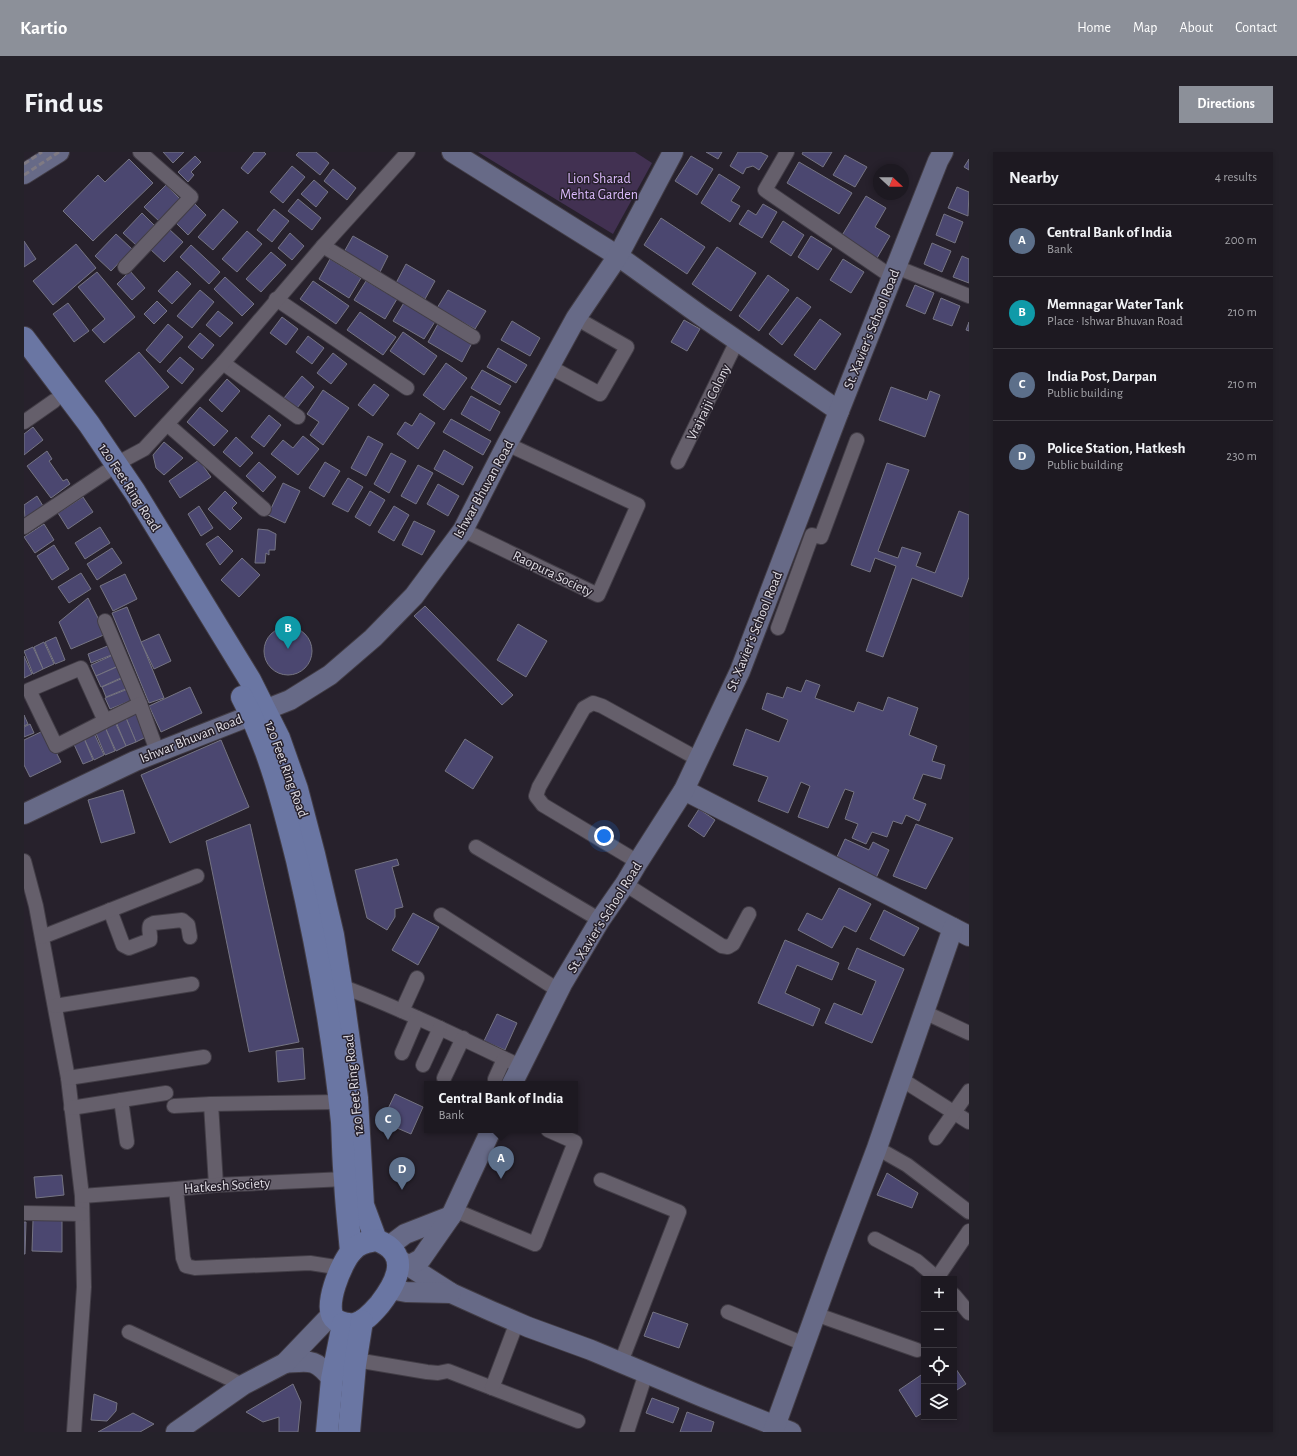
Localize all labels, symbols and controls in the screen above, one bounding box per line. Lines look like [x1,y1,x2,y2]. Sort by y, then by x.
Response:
text: Kartio [20,19,67,38]
text: Home [1077,21,1111,35]
text: Map [1133,21,1157,35]
text: About [1179,21,1213,35]
text: Contact [1235,21,1277,35]
button: Directions [1179,86,1273,123]
text: Find us [24,90,103,118]
north arrow [873,164,909,200]
text: Nearby [1009,169,1059,186]
text: 4 results [1215,171,1257,184]
park label: Lion Sharad Mehta Garden [560,172,638,202]
text: Central Bank of India [1047,225,1172,240]
text: A [1018,234,1026,247]
text: 200 m [1225,234,1257,247]
text: Bank [1047,243,1073,256]
street label: St. Xavier's School Road [842,268,902,391]
text: Memnagar Water Tank [1047,297,1183,312]
text: B [1018,306,1026,319]
text: 210 m [1227,306,1257,319]
text: Place · Ishwar Bhuvan Road [1047,315,1183,328]
street label: Vrajraiji Colony [685,362,733,443]
text: India Post, Darpan [1047,369,1157,384]
text: C [1019,378,1025,391]
text: 210 m [1227,378,1257,391]
text: Public building [1047,387,1123,400]
street label: Ishwar Bhuvan Road [451,438,516,541]
street label: 120 Feet Ring Road [96,441,163,534]
text: Police Station, Hatkesh [1047,441,1185,456]
text: D [1018,450,1026,463]
text: 230 m [1226,450,1257,463]
text: Public building [1047,459,1123,472]
street label: Raopura Society [510,549,595,599]
street label: St. Xavier's School Road [725,570,785,693]
pin: B [275,616,301,649]
street label: Ishwar Bhuvan Road [138,712,245,766]
street label: 120 Feet Ring Road [262,719,310,819]
your location [594,826,614,846]
street label: St. Xavier's School Road [565,860,645,975]
street label: 120 Feet Ring Road [342,1034,366,1136]
popup [424,1081,578,1133]
text: Central Bank of India [438,1091,564,1106]
pin: C [375,1107,401,1140]
text: Bank [438,1109,464,1122]
pin: A [488,1146,514,1179]
pin: D [389,1157,415,1190]
street label: Hatkesh Society [183,1176,271,1196]
map controls [921,1276,957,1420]
button: + [921,1276,957,1312]
button: − [921,1312,957,1348]
button: locate [921,1348,957,1384]
button: layers [921,1384,957,1420]

